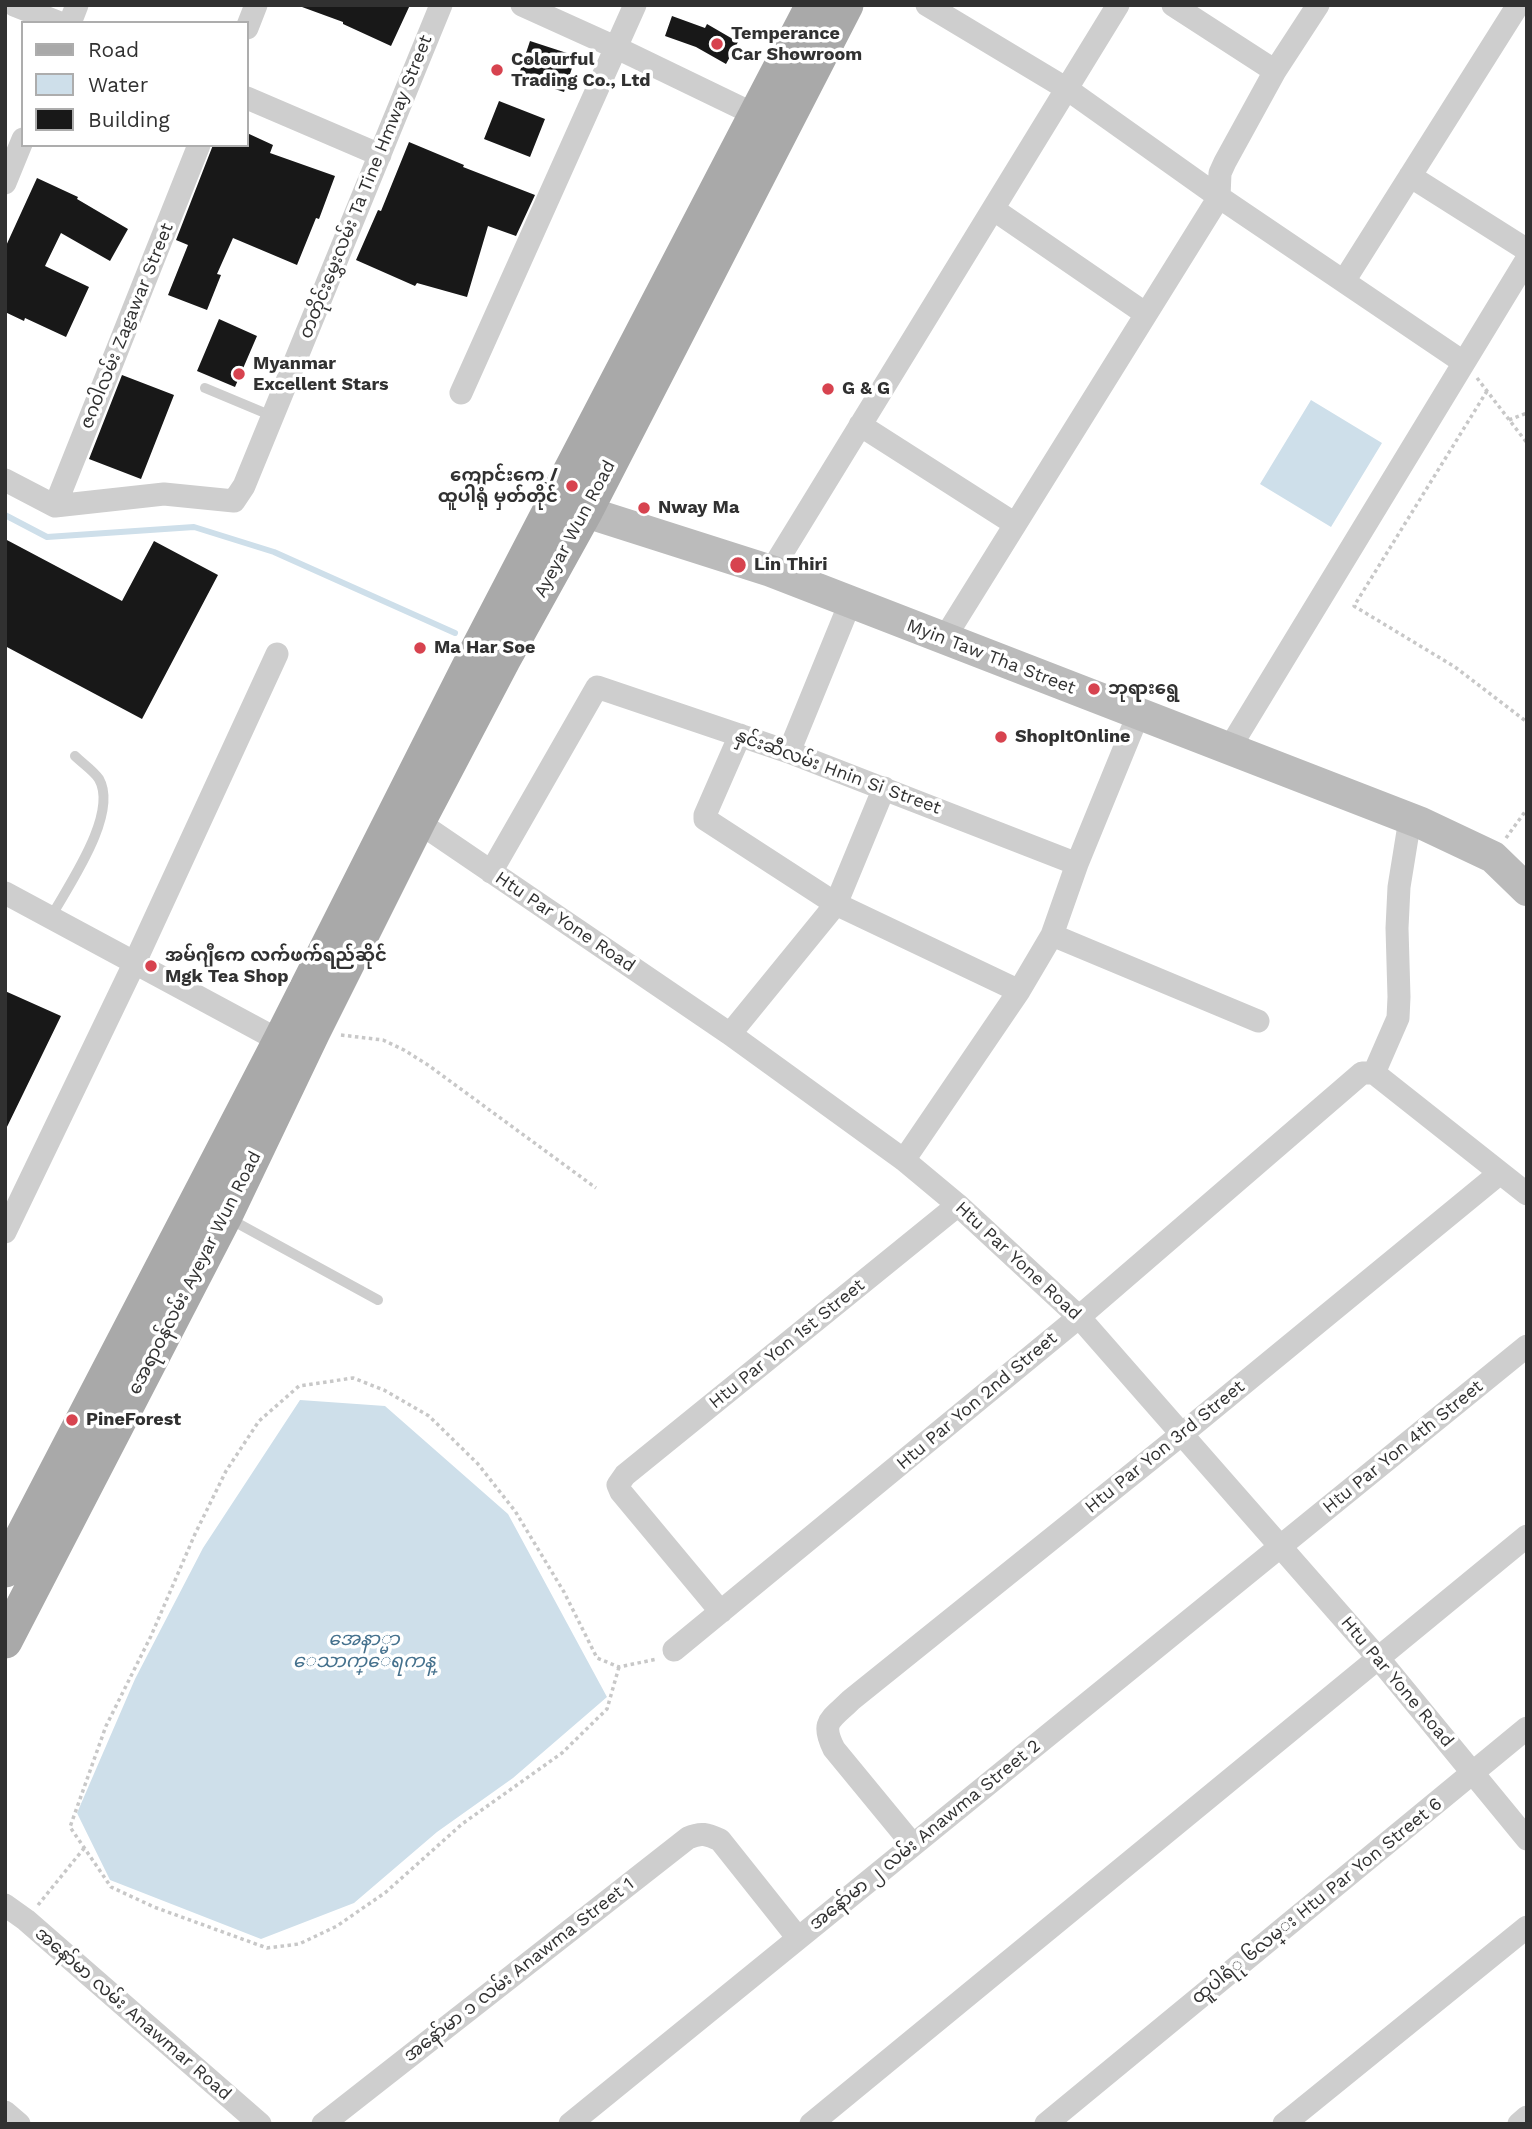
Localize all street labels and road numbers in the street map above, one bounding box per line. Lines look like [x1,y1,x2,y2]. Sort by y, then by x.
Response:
street label: တတိုင်းမွှေးလမ်း Ta Tine Hmway Street [295,32,437,342]
street label: ဇဂဝါလမ်း Zagawar Street [76,220,178,432]
street label: Ayeyar Wun Road [530,457,620,601]
street label: Myin Taw Tha Street [904,615,1078,699]
street label: နှင်းဆီလမ်း Hnin Si Street [732,725,944,819]
street label: Htu Par Yone Road [491,867,639,977]
street label: အေရာဝန်လမ်း Ayeyar Wun Road [124,1148,266,1398]
street label: Htu Par Yone Road [951,1197,1085,1325]
street label: Htu Par Yon 1st Street [705,1275,869,1413]
street label: Htu Par Yon 2nd Street [892,1327,1062,1475]
street label: Htu Par Yon 3rd Street [1081,1376,1249,1518]
street label: Htu Par Yon 4th Street [1319,1376,1487,1518]
street label: Htu Par Yone Road [1336,1612,1458,1752]
street label: အနော်မာ ၂ လမ်း Anawma Street 2 [805,1735,1045,1935]
street label: ထူပါရံု ၆လမ္း Htu Par Yon Street 6 [1187,1793,1447,2009]
street label: အနော်မာ ၁ လမ်း Anawma Street 1 [400,1873,638,2067]
street label: အနော်မာ လမ်း Anawmar Road [30,1923,236,2105]

